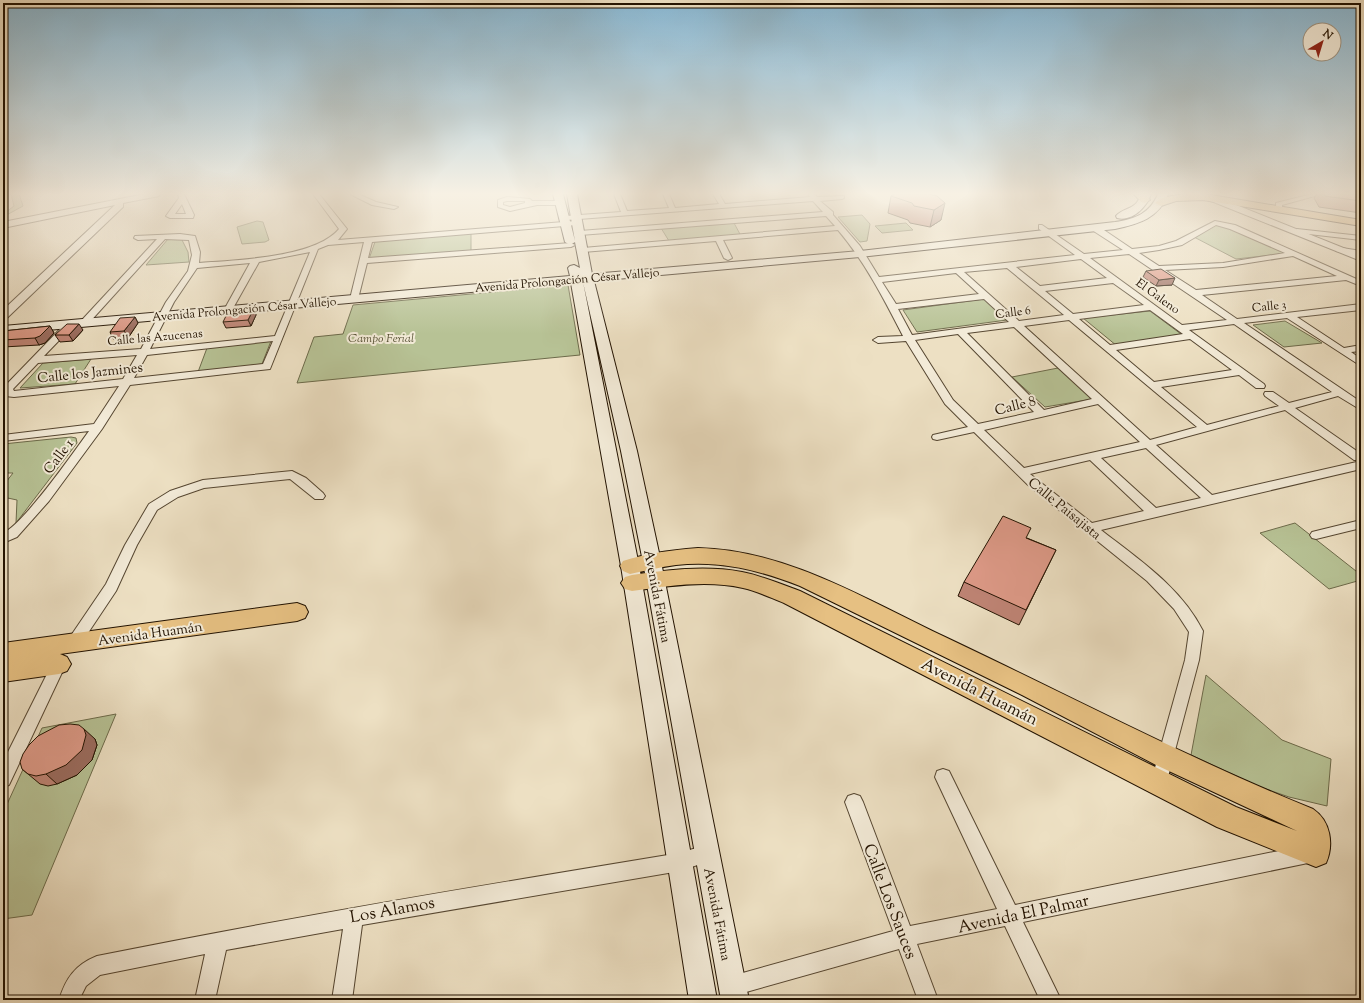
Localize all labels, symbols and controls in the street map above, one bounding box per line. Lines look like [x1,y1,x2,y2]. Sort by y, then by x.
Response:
north arrow [1302,22,1342,62]
text: N [1318,25,1336,44]
street label: Avenida Prolongación César Vallejo [474,264,660,298]
street label: El Galeno [1132,275,1184,319]
street label: Avenida Prolongación César Vallejo [151,293,337,327]
street label: Calle 3 [1251,296,1287,318]
street label: Calle 6 [994,302,1032,324]
street label: Calle las Azucenas [107,325,204,351]
park label: Campo Ferial [348,330,414,348]
street label: Calle los Jazmines [36,358,144,389]
street label: Calle 8 [993,392,1038,422]
street label: Calle 1 [40,435,80,479]
street label: Calle Paisajista [1023,474,1105,546]
street label: Avenida Fátima [637,548,675,645]
street label: Avenida Huamán [97,618,204,652]
street label: Avenida Huamán [917,653,1042,733]
street label: Calle Los Sauces [856,841,922,963]
street label: Avenida Fátima [697,866,735,963]
street label: Avenida El Palmar [956,889,1092,941]
street label: Los Alamos [348,892,437,930]

